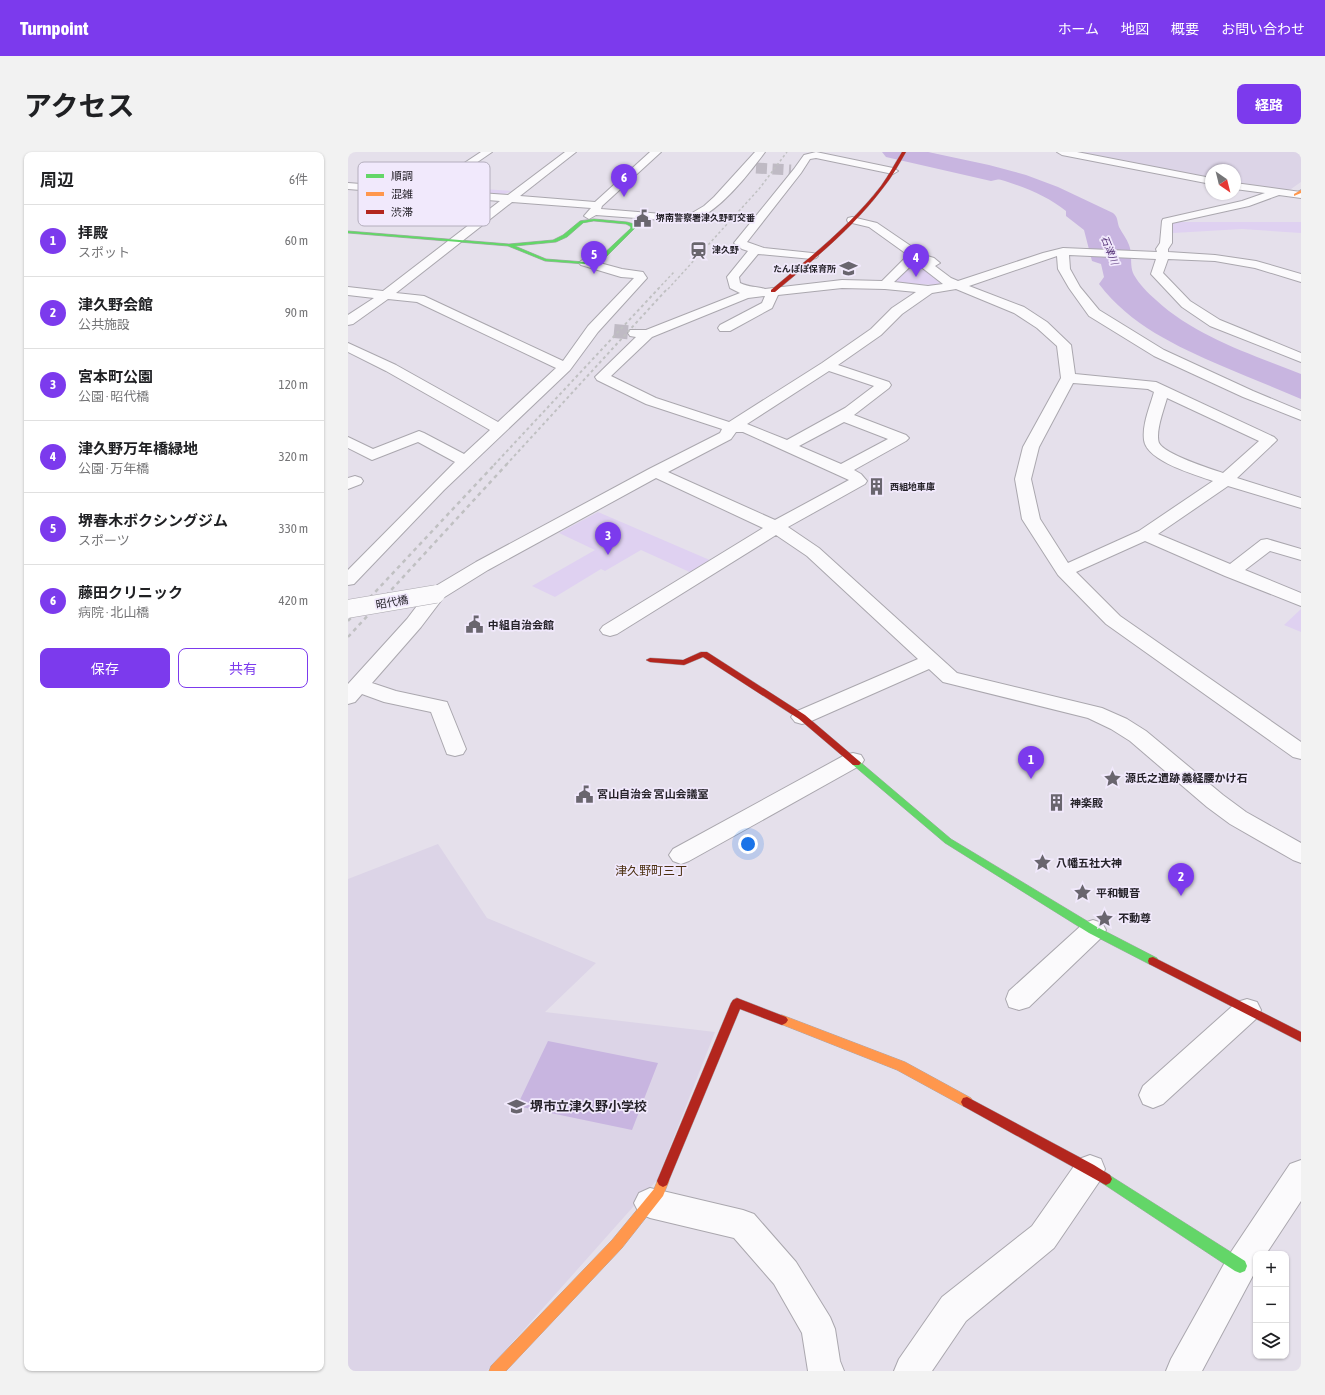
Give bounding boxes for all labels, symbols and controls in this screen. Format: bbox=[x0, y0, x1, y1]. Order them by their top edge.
text: Turnpoint bbox=[20, 17, 88, 39]
text: ホーム bbox=[1057, 21, 1099, 37]
text: 地図 bbox=[1121, 21, 1149, 37]
text: 概要 bbox=[1171, 21, 1199, 37]
text: お問い合わせ bbox=[1221, 21, 1305, 37]
button: 経路 bbox=[1237, 84, 1301, 124]
text: アクセス bbox=[24, 90, 135, 122]
legend bbox=[358, 162, 490, 226]
pin: 6 bbox=[611, 164, 637, 197]
north arrow bbox=[1205, 164, 1241, 200]
text: 周辺 bbox=[40, 170, 74, 190]
text: 順調 bbox=[391, 170, 413, 182]
text: 6件 bbox=[289, 172, 308, 187]
text: 混雑 bbox=[391, 188, 413, 200]
text: 渋滞 bbox=[391, 206, 413, 218]
public building icon: 堺南警察署津久野町交番 bbox=[633, 208, 653, 228]
place label: 堺南警察署津久野町交番 bbox=[655, 213, 755, 223]
text: 拝殿 bbox=[78, 224, 108, 241]
text: 1 bbox=[50, 233, 56, 248]
text: 60 m bbox=[285, 233, 308, 248]
water label: 石津川 bbox=[1099, 234, 1121, 267]
station icon: 津久野 bbox=[689, 240, 709, 260]
pin: 5 bbox=[581, 241, 607, 274]
pin: 4 bbox=[903, 244, 929, 277]
text: スポット bbox=[78, 245, 130, 260]
place label: 津久野 bbox=[712, 245, 739, 255]
school or university icon: たんぽぽ保育所 bbox=[839, 259, 859, 279]
place label: たんぽぽ保育所 bbox=[773, 264, 836, 274]
text: 津久野会館 bbox=[78, 296, 153, 313]
text: 2 bbox=[50, 305, 56, 320]
text: 90 m bbox=[285, 305, 308, 320]
text: 公共施設 bbox=[78, 317, 130, 332]
text: 宮本町公園 bbox=[78, 368, 153, 385]
text: 3 bbox=[50, 377, 56, 392]
text: 120 m bbox=[279, 377, 308, 392]
text: 公園 · 昭代橋 bbox=[78, 389, 149, 404]
text: 津久野万年橋緑地 bbox=[78, 440, 198, 457]
text: 4 bbox=[50, 449, 56, 464]
text: 320 m bbox=[279, 449, 308, 464]
text: 公園 · 万年橋 bbox=[78, 461, 149, 476]
building icon: 西組地車庫 bbox=[867, 477, 887, 497]
place label: 西組地車庫 bbox=[890, 482, 935, 492]
text: 堺春木ボクシングジム bbox=[78, 512, 228, 529]
text: 5 bbox=[50, 521, 56, 536]
text: 330 m bbox=[279, 521, 308, 536]
pin: 3 bbox=[595, 522, 621, 555]
text: スポーツ bbox=[78, 533, 130, 548]
text: 藤田クリニック bbox=[78, 584, 183, 601]
text: 6 bbox=[50, 593, 56, 608]
text: 420 m bbox=[279, 593, 308, 608]
street label: 昭代橋 bbox=[375, 593, 409, 611]
text: 病院 · 北山橋 bbox=[78, 605, 149, 620]
public building icon: 中組自治会館 bbox=[465, 615, 485, 635]
place label: 中組自治会館 bbox=[488, 619, 554, 631]
button: 保存 bbox=[40, 648, 170, 688]
button: 共有 bbox=[178, 648, 308, 688]
pin: 1 bbox=[1018, 746, 1044, 779]
place icon: 源氏之遺跡 義経腰かけ石 bbox=[1102, 768, 1122, 788]
place label: 源氏之遺跡 義経腰かけ石 bbox=[1125, 772, 1248, 784]
public building icon: 宮山自治会 宮山会議室 bbox=[574, 784, 594, 804]
place label: 宮山自治会 宮山会議室 bbox=[597, 788, 709, 800]
building icon: 神楽殿 bbox=[1047, 793, 1067, 813]
place label: 神楽殿 bbox=[1070, 797, 1103, 809]
your location bbox=[738, 834, 758, 854]
place icon: 八幡五社大神 bbox=[1033, 853, 1053, 873]
place label: 八幡五社大神 bbox=[1056, 857, 1122, 869]
pin: 2 bbox=[1168, 863, 1194, 896]
district label: 津久野町三丁 bbox=[615, 864, 687, 878]
place icon: 平和観音 bbox=[1073, 883, 1093, 903]
place label: 平和観音 bbox=[1096, 887, 1140, 899]
place icon: 不動尊 bbox=[1095, 908, 1115, 928]
place label: 不動尊 bbox=[1118, 912, 1151, 924]
school or university icon: 堺市立津久野小学校 bbox=[507, 1096, 527, 1116]
place label: 堺市立津久野小学校 bbox=[530, 1099, 647, 1114]
map controls bbox=[1253, 1251, 1289, 1359]
button: + bbox=[1253, 1251, 1289, 1287]
button: − bbox=[1253, 1287, 1289, 1323]
button: layers bbox=[1253, 1323, 1289, 1359]

